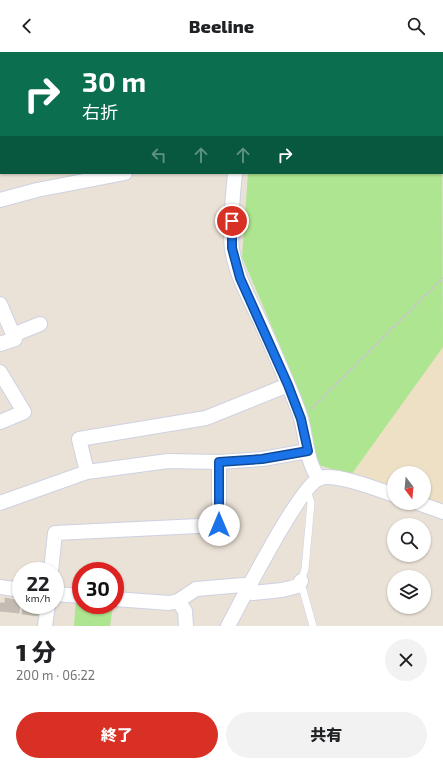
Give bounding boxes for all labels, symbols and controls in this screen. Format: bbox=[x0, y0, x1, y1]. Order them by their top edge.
icon: back bbox=[16, 15, 38, 37]
text: Beeline bbox=[189, 15, 254, 37]
icon: search bbox=[405, 15, 427, 37]
text: 30 m bbox=[82, 64, 146, 98]
icon: right bbox=[16, 68, 68, 120]
text: 右折 bbox=[82, 101, 118, 123]
icon: left bbox=[148, 144, 170, 166]
icon: ahead bbox=[190, 144, 212, 166]
icon: ahead bbox=[232, 144, 254, 166]
icon: right bbox=[274, 144, 296, 166]
pin bbox=[215, 204, 249, 238]
icon: arrive bbox=[221, 210, 243, 232]
north arrow bbox=[387, 466, 431, 510]
map controls bbox=[387, 466, 431, 614]
position arrow bbox=[198, 504, 240, 546]
button: search bbox=[387, 518, 431, 562]
speed limit sign: 30 bbox=[72, 562, 124, 614]
button: layers bbox=[387, 570, 431, 614]
text: 22 bbox=[26, 571, 50, 595]
text: km/h bbox=[26, 592, 50, 604]
text: 1 分 bbox=[16, 637, 56, 666]
button: close bbox=[385, 639, 427, 681]
text: 200 m · 06:22 bbox=[16, 667, 95, 683]
button: 終了 bbox=[16, 712, 218, 758]
button: 共有 bbox=[226, 712, 427, 758]

